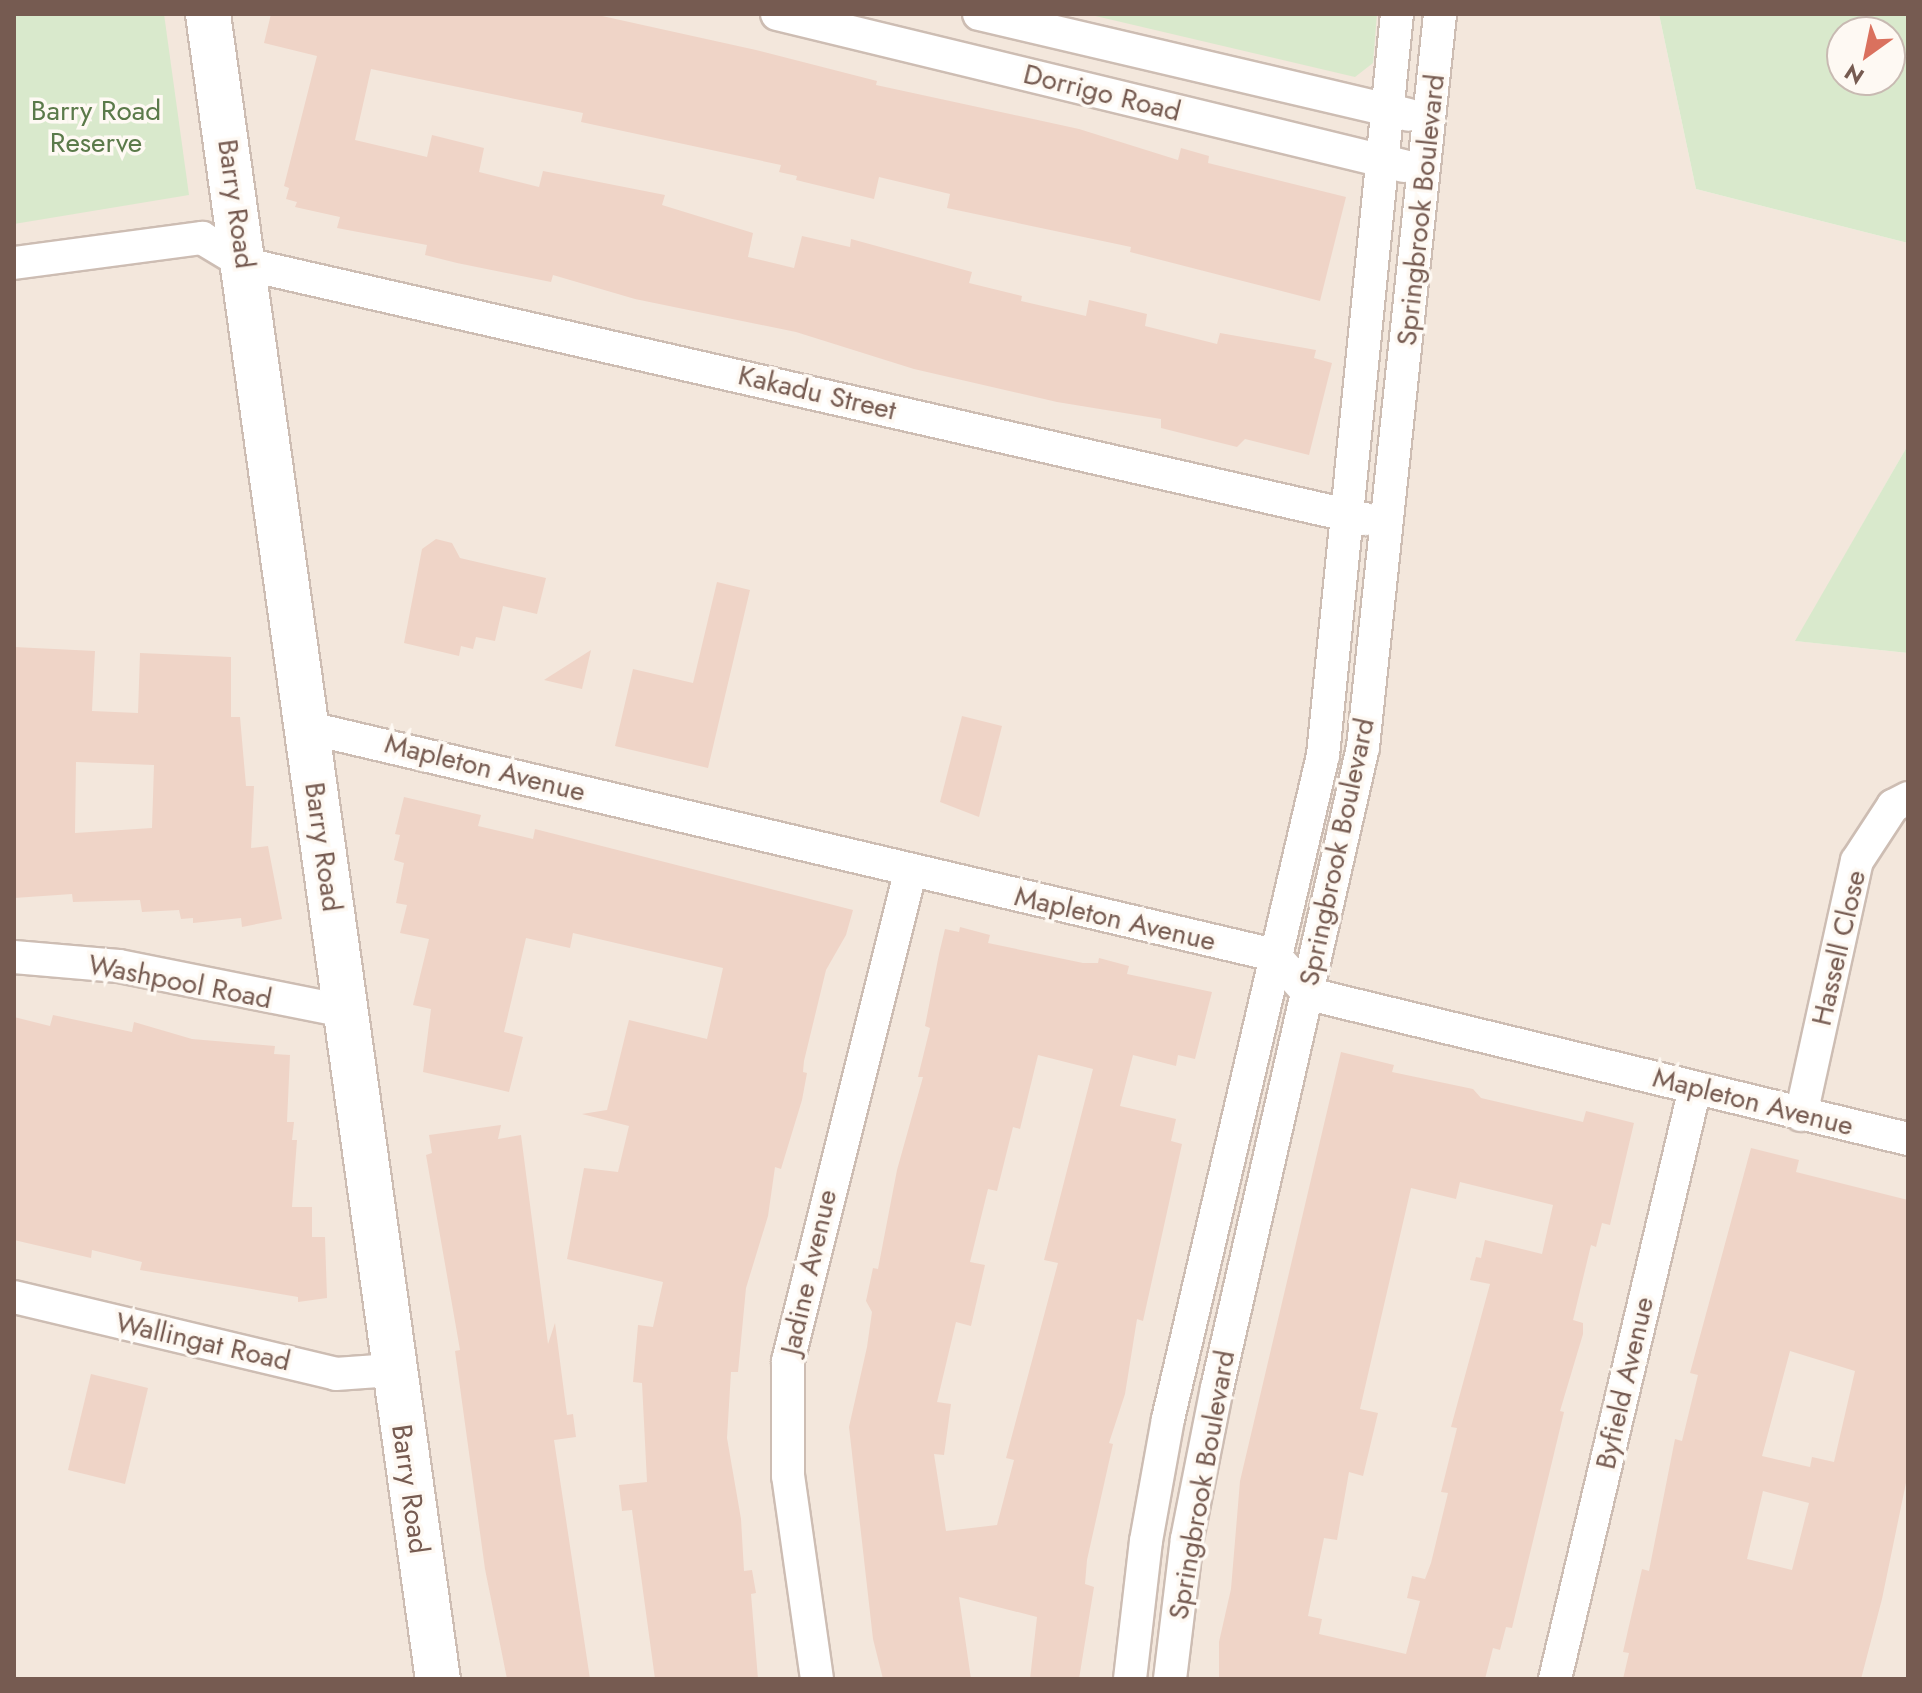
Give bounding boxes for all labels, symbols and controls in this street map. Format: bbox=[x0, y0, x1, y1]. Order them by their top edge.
north arrow bbox=[1826, 16, 1906, 96]
text: N bbox=[1838, 56, 1870, 93]
street label: Dorrigo Road bbox=[1020, 57, 1184, 129]
street label: Springbrook Boulevard bbox=[1390, 73, 1452, 347]
park label: Barry Road Reserve bbox=[31, 94, 161, 160]
street label: Barry Road bbox=[210, 137, 262, 271]
street label: Kakadu Street bbox=[735, 359, 899, 427]
street label: Springbrook Boulevard bbox=[1292, 715, 1382, 989]
street label: Mapleton Avenue bbox=[381, 727, 589, 809]
street label: Barry Road bbox=[297, 780, 349, 914]
street label: Hassell Close bbox=[1805, 867, 1873, 1029]
street label: Mapleton Avenue bbox=[1011, 880, 1219, 958]
street label: Washpool Road bbox=[85, 948, 275, 1016]
street label: Mapleton Avenue bbox=[1649, 1061, 1857, 1143]
street label: Jadine Avenue bbox=[774, 1186, 844, 1358]
street label: Byfield Avenue bbox=[1589, 1294, 1661, 1472]
street label: Wallingat Road bbox=[112, 1306, 294, 1378]
street label: Springbrook Boulevard bbox=[1162, 1348, 1242, 1622]
street label: Barry Road bbox=[384, 1422, 436, 1556]

